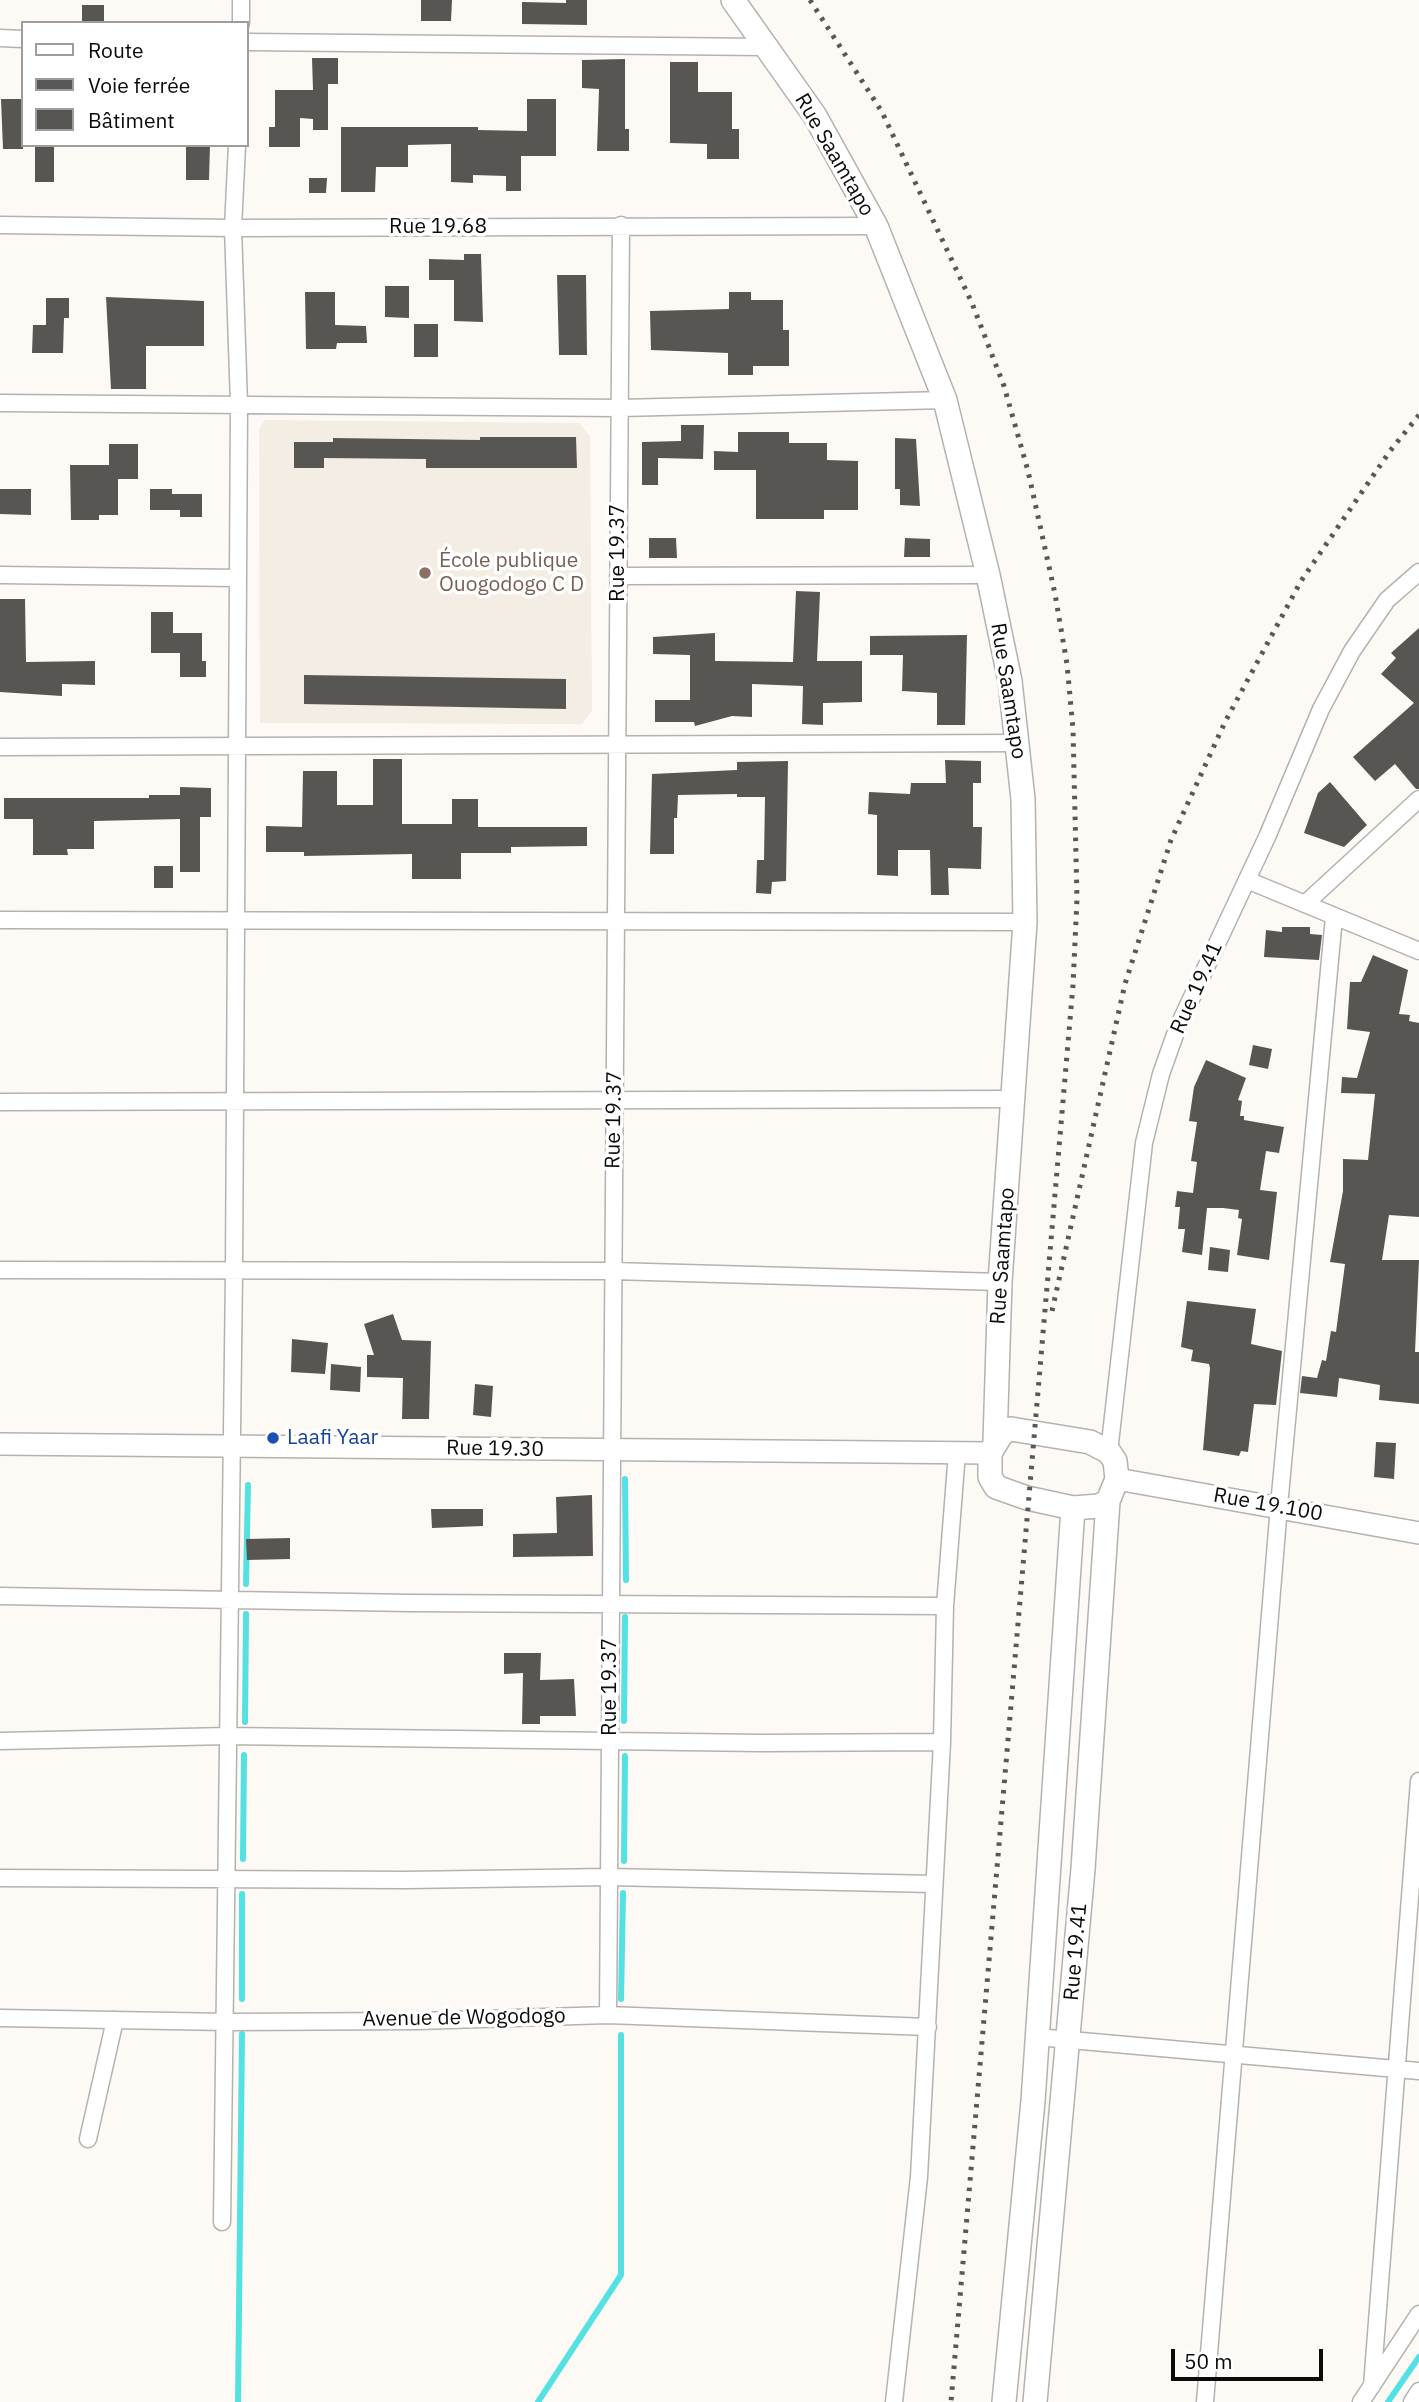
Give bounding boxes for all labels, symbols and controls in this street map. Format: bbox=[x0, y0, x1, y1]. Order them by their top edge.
legend bbox=[21, 21, 248, 147]
text: Route bbox=[88, 36, 144, 64]
text: Voie ferrée bbox=[88, 71, 190, 99]
street label: Rue Saamtapo bbox=[789, 89, 879, 221]
text: Bâtiment bbox=[88, 106, 175, 134]
street label: Rue 19.68 bbox=[389, 214, 487, 240]
street label: Rue 19.37 bbox=[605, 504, 631, 602]
place label: École publique Ouogodogo C D bbox=[439, 548, 584, 598]
marker: École publique Ouogodogo C D bbox=[417, 565, 433, 581]
street label: Rue Saamtapo bbox=[985, 621, 1031, 761]
street label: Rue 19.41 bbox=[1166, 938, 1228, 1038]
street label: Rue 19.37 bbox=[601, 1071, 627, 1169]
street label: Rue Saamtapo bbox=[986, 1187, 1020, 1325]
place label: Laafi Yaar bbox=[287, 1425, 378, 1451]
marker: Laafi Yaar bbox=[265, 1430, 281, 1446]
street label: Rue 19.30 bbox=[446, 1436, 544, 1462]
street label: Rue 19.100 bbox=[1211, 1483, 1325, 1527]
street label: Rue 19.37 bbox=[597, 1638, 623, 1736]
street label: Rue 19.41 bbox=[1059, 1902, 1093, 2002]
street label: Avenue de Wogodogo bbox=[362, 2004, 566, 2032]
scale bar bbox=[1174, 2336, 1326, 2380]
text: 50 m bbox=[1184, 2347, 1233, 2375]

